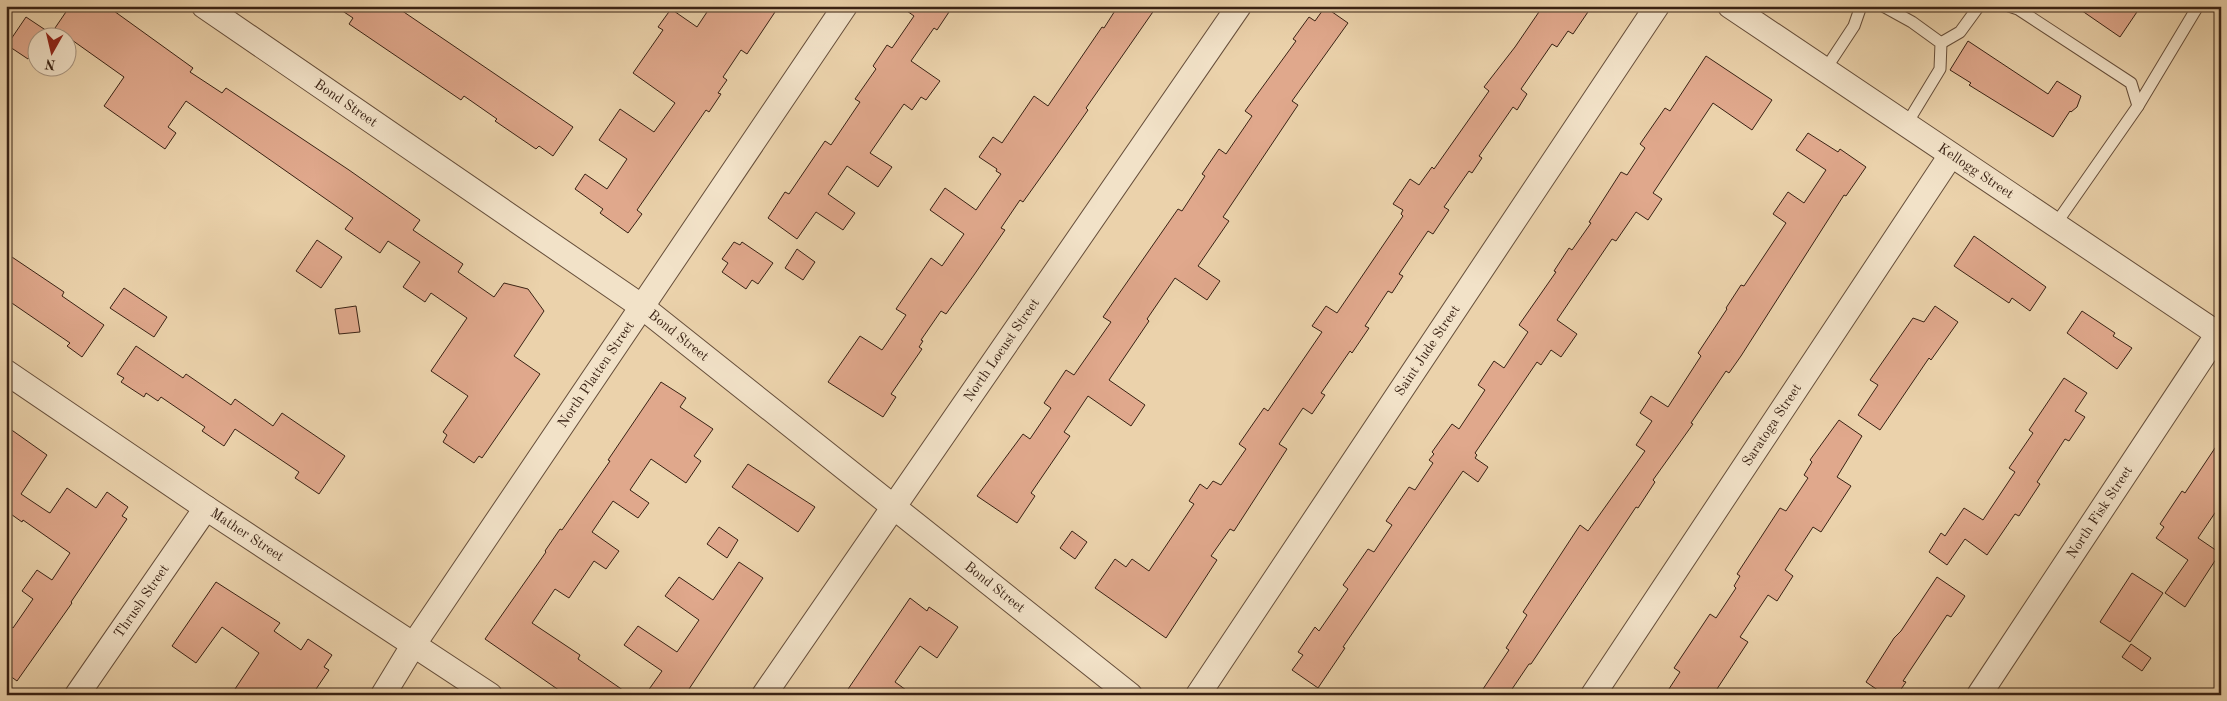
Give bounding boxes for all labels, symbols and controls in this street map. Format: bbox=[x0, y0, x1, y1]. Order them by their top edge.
north arrow bbox=[28, 28, 78, 78]
text: N bbox=[44, 56, 57, 72]
street label: Bond Street bbox=[312, 77, 380, 130]
street label: Kellogg Street bbox=[1935, 141, 2016, 201]
street label: North Locust Street bbox=[961, 296, 1042, 404]
street label: Saint Jude Street bbox=[1392, 303, 1463, 398]
street label: Bond Street bbox=[646, 308, 711, 364]
street label: North Platten Street bbox=[555, 319, 637, 430]
street label: Saratoga Street bbox=[1740, 381, 1804, 469]
street label: North Fisk Street bbox=[2064, 463, 2135, 561]
street label: Mather Street bbox=[208, 506, 286, 564]
street label: Bond Street bbox=[962, 559, 1028, 615]
street label: Thrush Street bbox=[112, 562, 172, 640]

